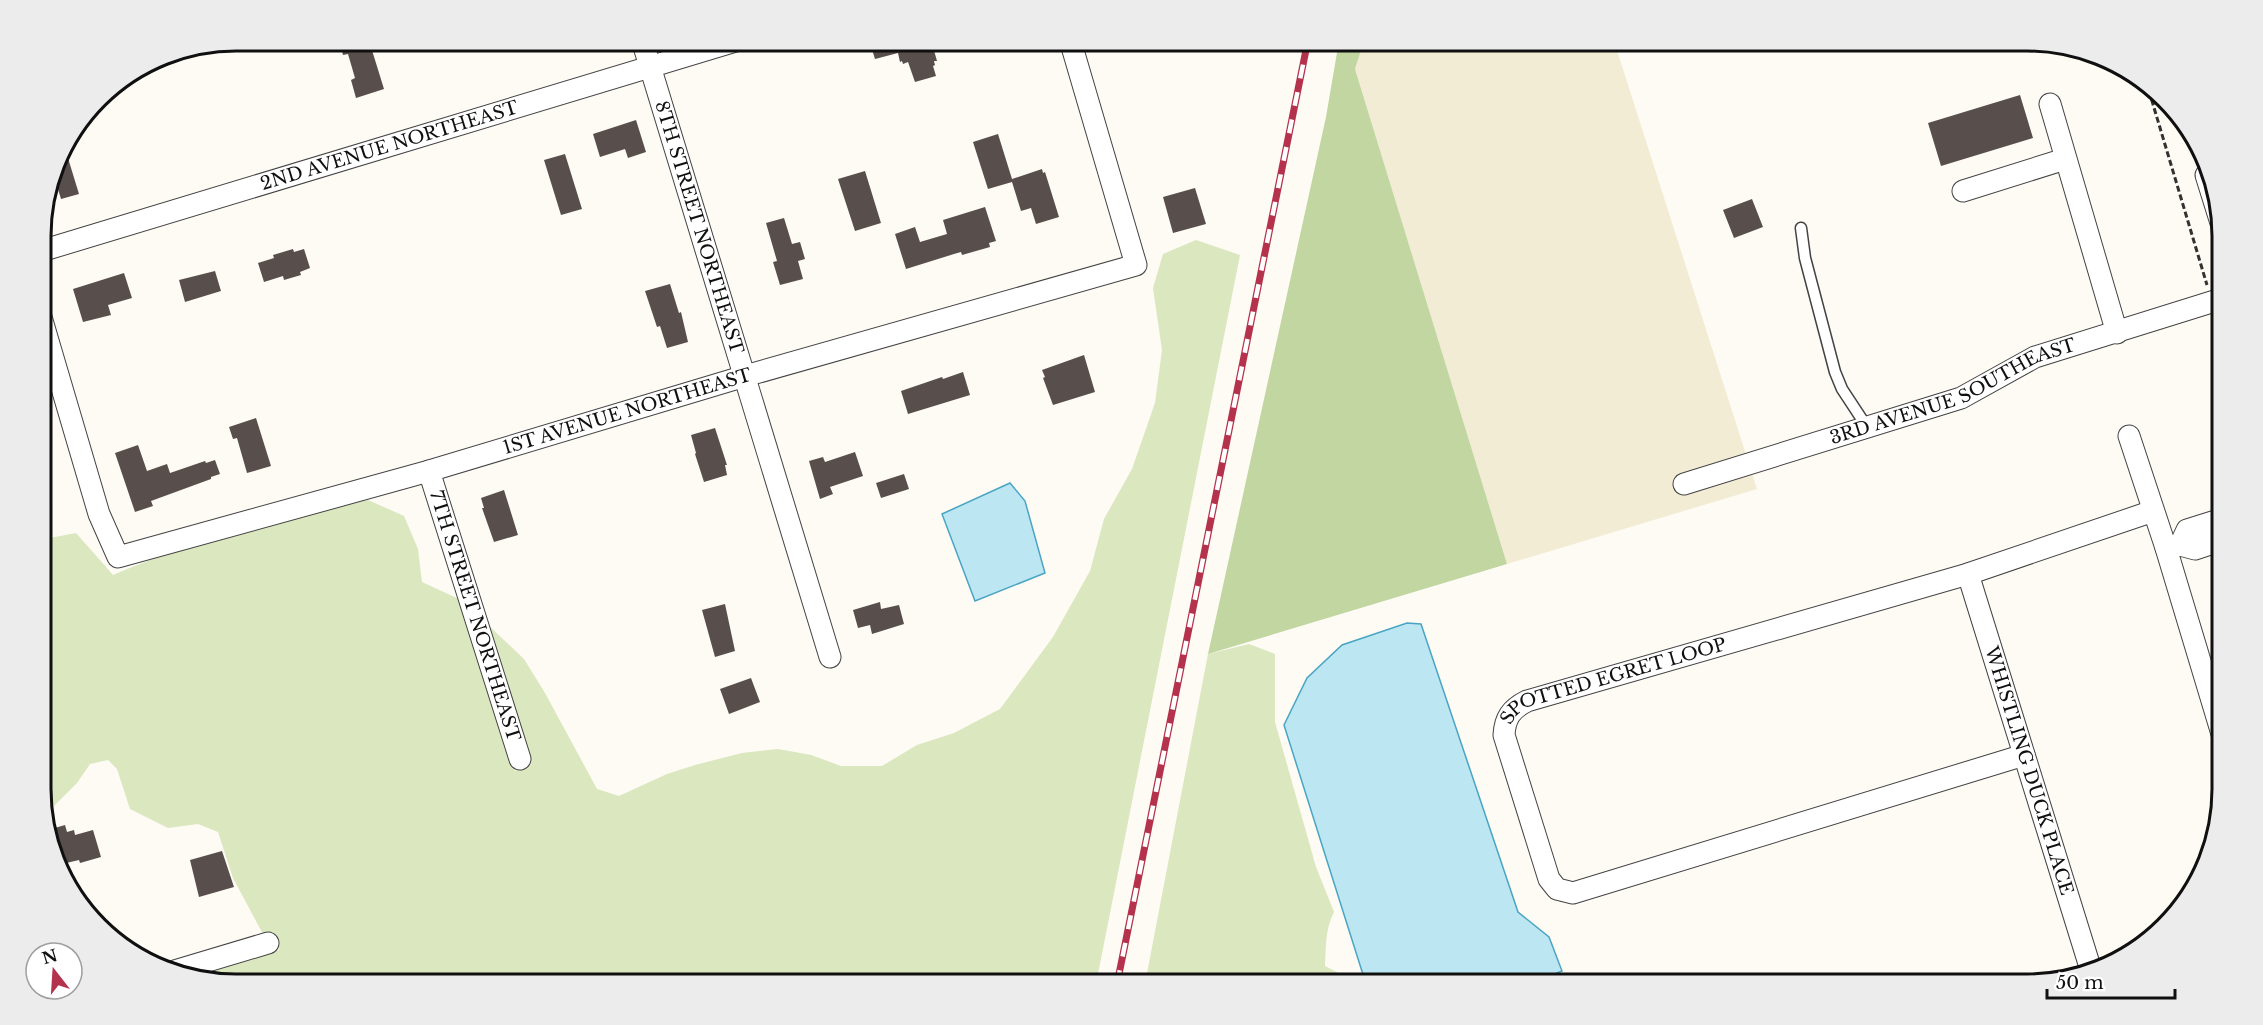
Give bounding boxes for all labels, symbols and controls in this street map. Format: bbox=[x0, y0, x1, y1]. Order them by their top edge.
street label: 2ND AVENUE NORTHEAST bbox=[258, 96, 521, 195]
street label: 8TH STREET NORTHEAST bbox=[650, 98, 748, 357]
street label: 3RD AVENUE SOUTHEAST bbox=[1827, 334, 2079, 449]
street label: 1ST AVENUE NORTHEAST bbox=[500, 364, 755, 459]
street label: 7TH STREET NORTHEAST bbox=[425, 488, 525, 745]
street label: SPOTTED EGRET LOOP bbox=[1496, 633, 1729, 728]
street label: WHISTLING DUCK PLACE bbox=[1980, 643, 2078, 898]
north arrow bbox=[24, 941, 84, 1001]
text: N bbox=[39, 945, 60, 968]
scale bar bbox=[2047, 962, 2174, 1000]
text: 50 m bbox=[2056, 972, 2104, 994]

